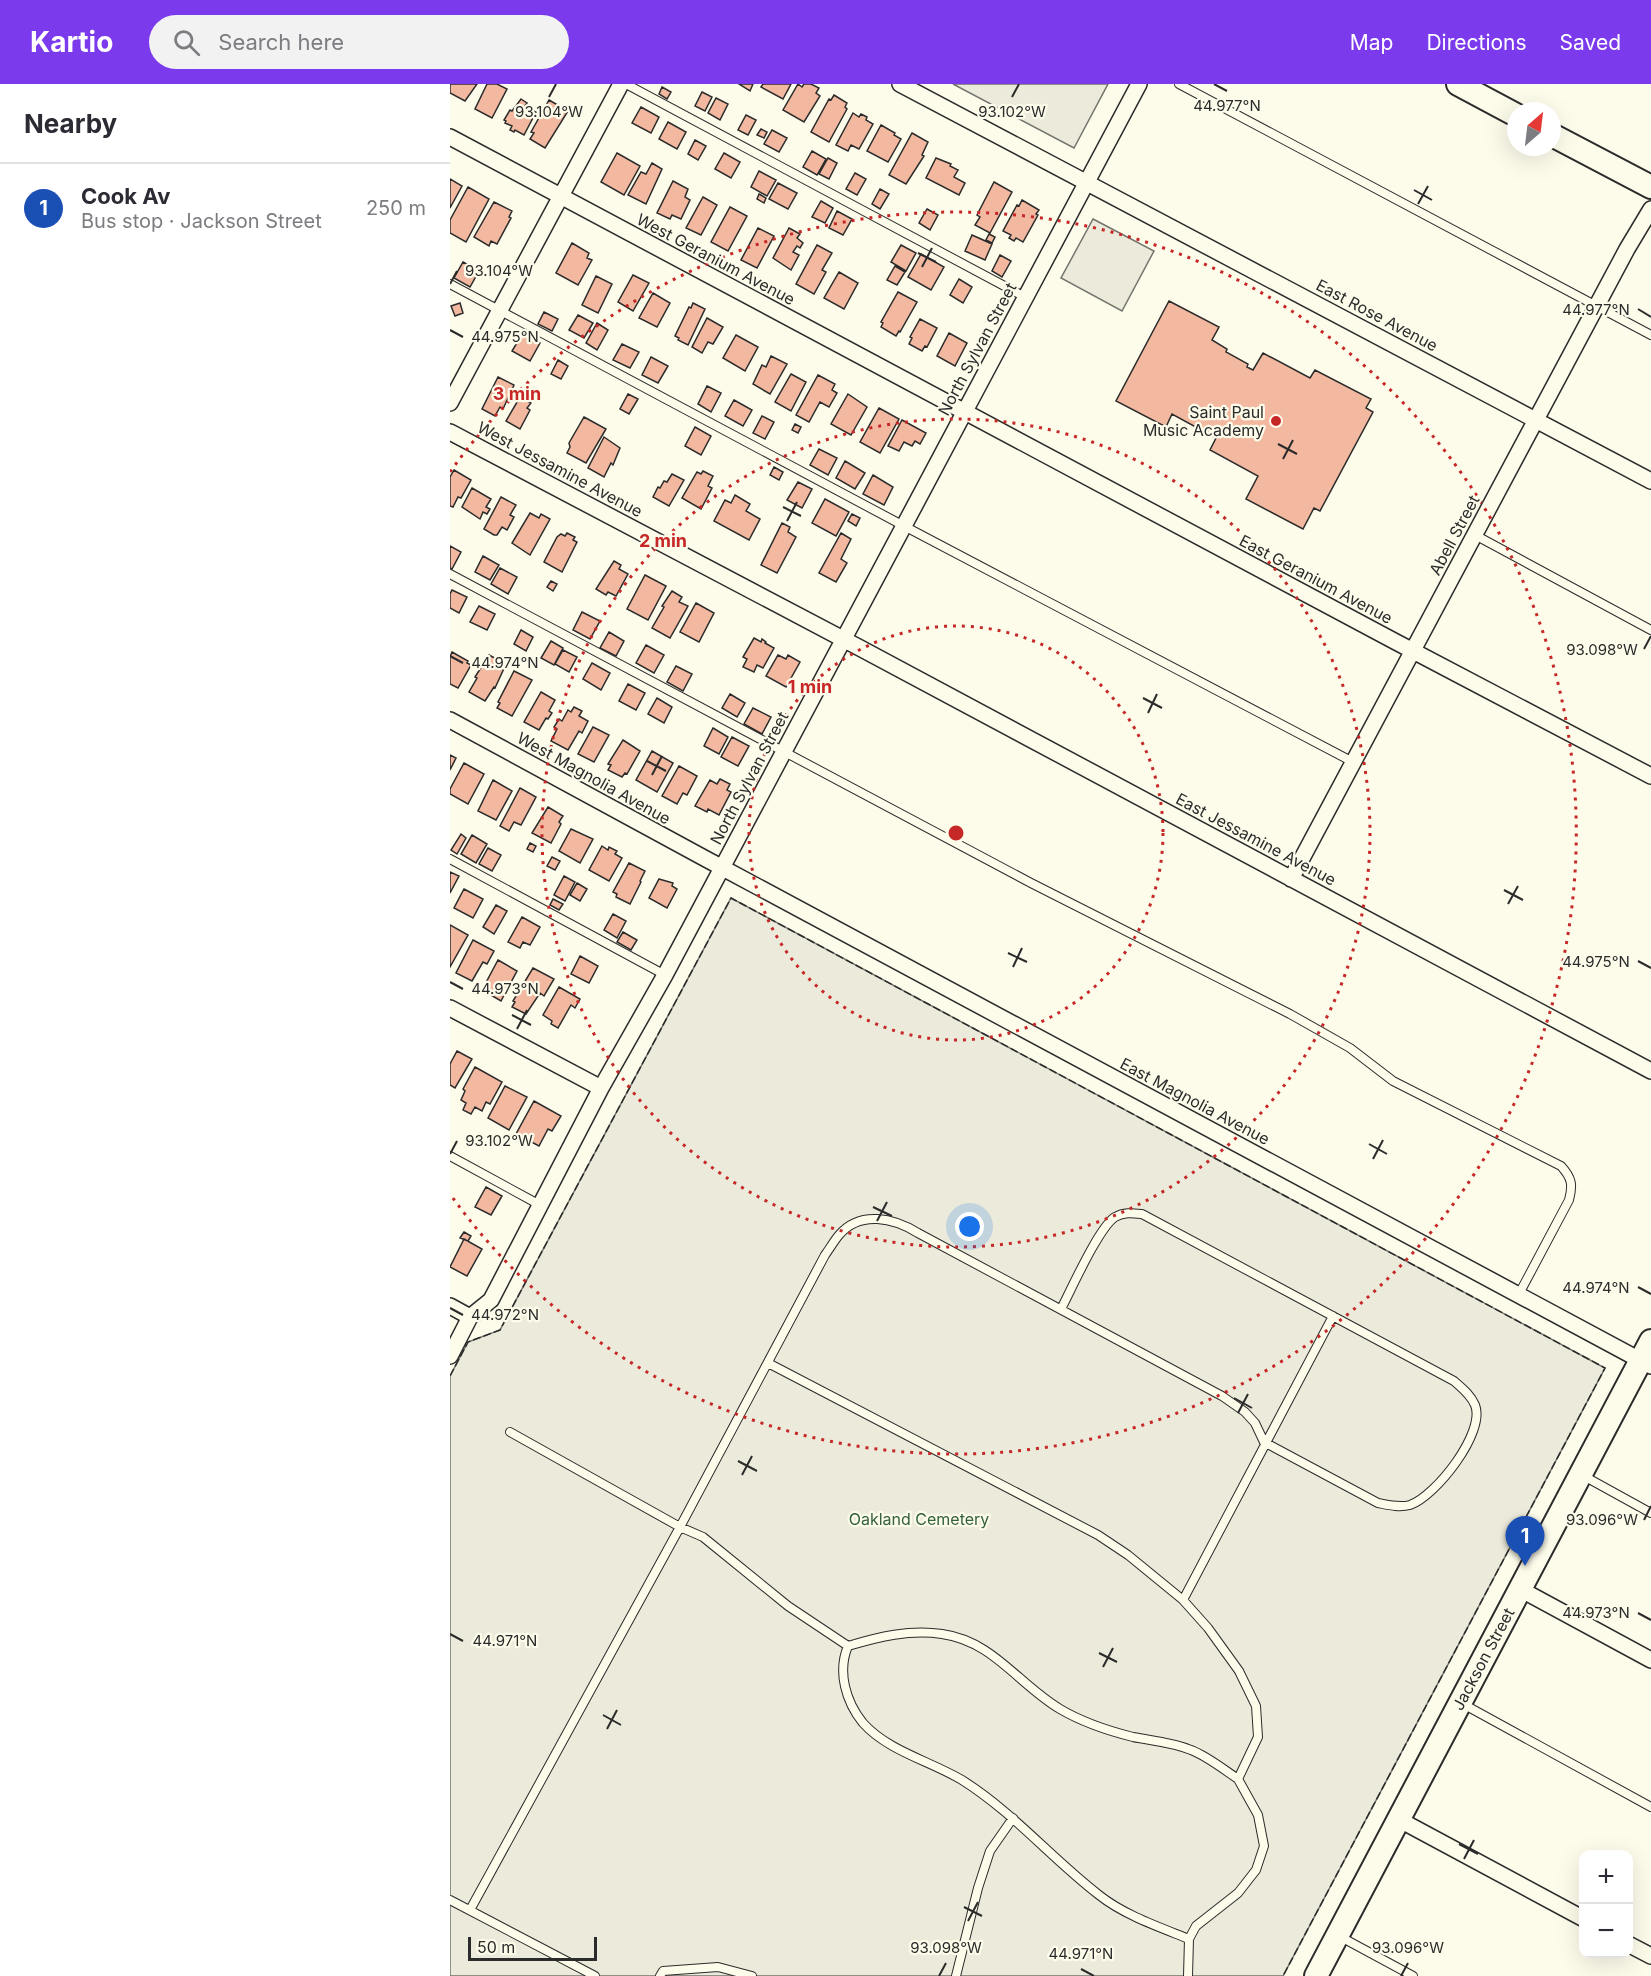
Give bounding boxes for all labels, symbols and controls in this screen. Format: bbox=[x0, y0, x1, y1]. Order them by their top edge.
search box bbox=[149, 15, 569, 69]
text: Kartio bbox=[30, 25, 113, 59]
icon: search bbox=[170, 26, 203, 59]
text: Search here bbox=[218, 29, 344, 55]
text: Map bbox=[1350, 30, 1393, 55]
text: Directions bbox=[1426, 30, 1527, 55]
text: Saved bbox=[1560, 30, 1621, 55]
text: 44.977°N bbox=[1193, 96, 1261, 115]
text: 93.104°W bbox=[515, 102, 583, 121]
text: 93.102°W bbox=[978, 102, 1046, 121]
north arrow bbox=[1507, 102, 1561, 156]
text: Nearby bbox=[24, 108, 117, 139]
text: Cook Av bbox=[81, 183, 170, 209]
text: 1 bbox=[39, 196, 48, 220]
text: 250 m bbox=[366, 196, 426, 220]
text: Bus stop · Jackson Street bbox=[81, 209, 322, 233]
street label: West Geranium Avenue bbox=[633, 209, 799, 309]
text: 93.104°W bbox=[465, 261, 533, 280]
street label: East Rose Avenue bbox=[1313, 274, 1441, 356]
street label: North Sylvan Street bbox=[934, 279, 1020, 419]
text: 44.977°N bbox=[1562, 300, 1630, 319]
text: 44.975°N bbox=[471, 327, 539, 346]
text: 3 min bbox=[493, 383, 541, 404]
place label: Saint Paul Music Academy bbox=[1143, 402, 1264, 440]
marker: Saint Paul Music Academy bbox=[1269, 414, 1283, 428]
street label: West Jessamine Avenue bbox=[474, 417, 646, 521]
street label: Abell Street bbox=[1425, 492, 1483, 578]
text: 2 min bbox=[639, 530, 687, 551]
street label: East Geranium Avenue bbox=[1236, 530, 1396, 628]
text: 93.098°W bbox=[1566, 640, 1638, 659]
text: 44.974°N bbox=[471, 653, 539, 672]
text: 1 min bbox=[788, 676, 832, 697]
street label: North Sylvan Street bbox=[706, 708, 792, 848]
street label: West Magnolia Avenue bbox=[514, 728, 674, 828]
street label: East Jessamine Avenue bbox=[1173, 788, 1339, 890]
centre of rings bbox=[946, 823, 966, 843]
text: 44.975°N bbox=[1562, 952, 1630, 971]
text: 44.973°N bbox=[471, 979, 539, 998]
street label: East Magnolia Avenue bbox=[1117, 1053, 1273, 1149]
text: 93.102°W bbox=[465, 1131, 533, 1150]
your location bbox=[955, 1212, 984, 1241]
text: 44.974°N bbox=[1562, 1278, 1630, 1297]
text: 44.972°N bbox=[471, 1305, 539, 1324]
park label: Oakland Cemetery bbox=[849, 1509, 989, 1529]
text: 93.096°W bbox=[1566, 1510, 1638, 1529]
pin: 1 bbox=[1506, 1516, 1544, 1566]
text: 44.973°N bbox=[1562, 1603, 1630, 1622]
street label: Jackson Street bbox=[1448, 1604, 1518, 1714]
text: 44.971°N bbox=[473, 1631, 537, 1650]
map controls bbox=[1579, 1850, 1633, 1958]
button: + bbox=[1579, 1850, 1633, 1904]
button: − bbox=[1579, 1904, 1633, 1958]
scale bar bbox=[468, 1934, 597, 1962]
text: 50 m bbox=[477, 1937, 515, 1957]
text: 93.098°W bbox=[910, 1938, 982, 1957]
text: 93.096°W bbox=[1372, 1938, 1444, 1957]
text: 44.971°N bbox=[1049, 1944, 1113, 1963]

